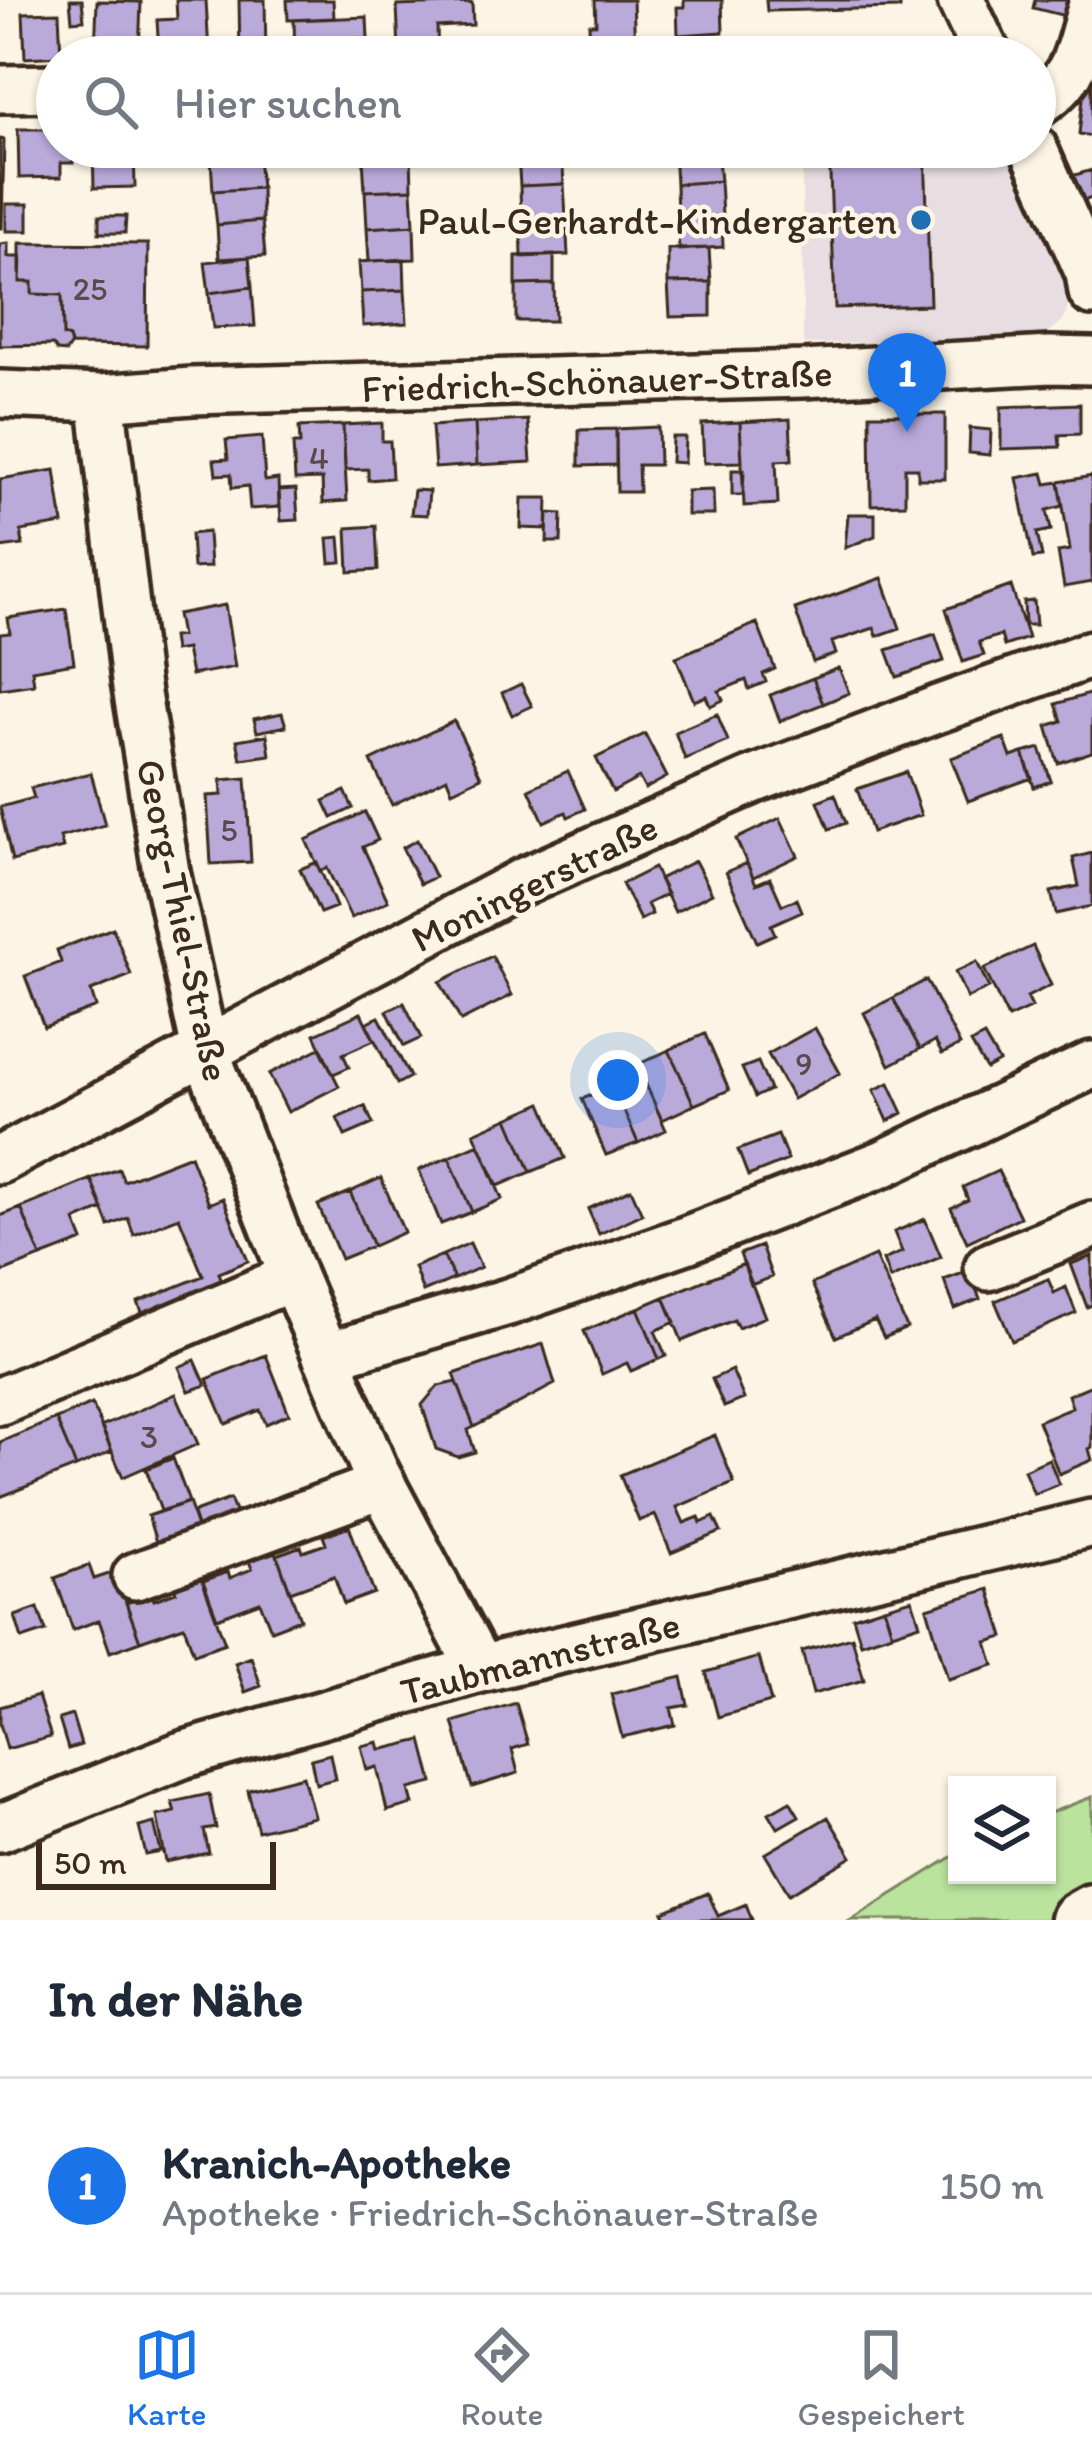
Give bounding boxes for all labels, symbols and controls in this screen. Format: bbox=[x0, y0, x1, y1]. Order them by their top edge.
search box bbox=[36, 36, 1056, 168]
icon: search bbox=[78, 69, 144, 135]
text: Hier suchen bbox=[174, 75, 402, 129]
place label: Paul-Gerhardt-Kindergarten bbox=[417, 197, 897, 244]
marker: Paul-Gerhardt-Kindergarten bbox=[908, 207, 934, 233]
house number: 25 bbox=[73, 269, 107, 308]
pin: 1 bbox=[868, 333, 946, 432]
street label: Friedrich-Schönauer-Straße bbox=[361, 349, 833, 412]
house number: 4 bbox=[309, 438, 329, 477]
street label: Georg-Thiel-Straße bbox=[126, 755, 241, 1085]
street label: Moningerstraße bbox=[403, 803, 665, 962]
house number: 5 bbox=[220, 810, 238, 849]
house number: 9 bbox=[795, 1044, 813, 1083]
your location bbox=[588, 1050, 648, 1110]
house number: 3 bbox=[140, 1417, 158, 1456]
street label: Taubmannstraße bbox=[396, 1600, 685, 1715]
map controls bbox=[948, 1776, 1056, 1884]
button: layers bbox=[948, 1776, 1056, 1884]
scale bar bbox=[36, 1836, 276, 1889]
text: 50 m bbox=[54, 1843, 127, 1882]
text: In der Nähe bbox=[48, 1968, 303, 2029]
text: Kranich-Apotheke bbox=[162, 2135, 511, 2189]
text: 1 bbox=[78, 2162, 96, 2209]
text: 150 m bbox=[940, 2162, 1044, 2209]
text: Apotheke · Friedrich-Schönauer-Straße bbox=[162, 2189, 819, 2236]
tab: Karte bbox=[127, 2322, 206, 2433]
tab: Route bbox=[461, 2322, 544, 2433]
tab: Gespeichert bbox=[798, 2322, 965, 2433]

